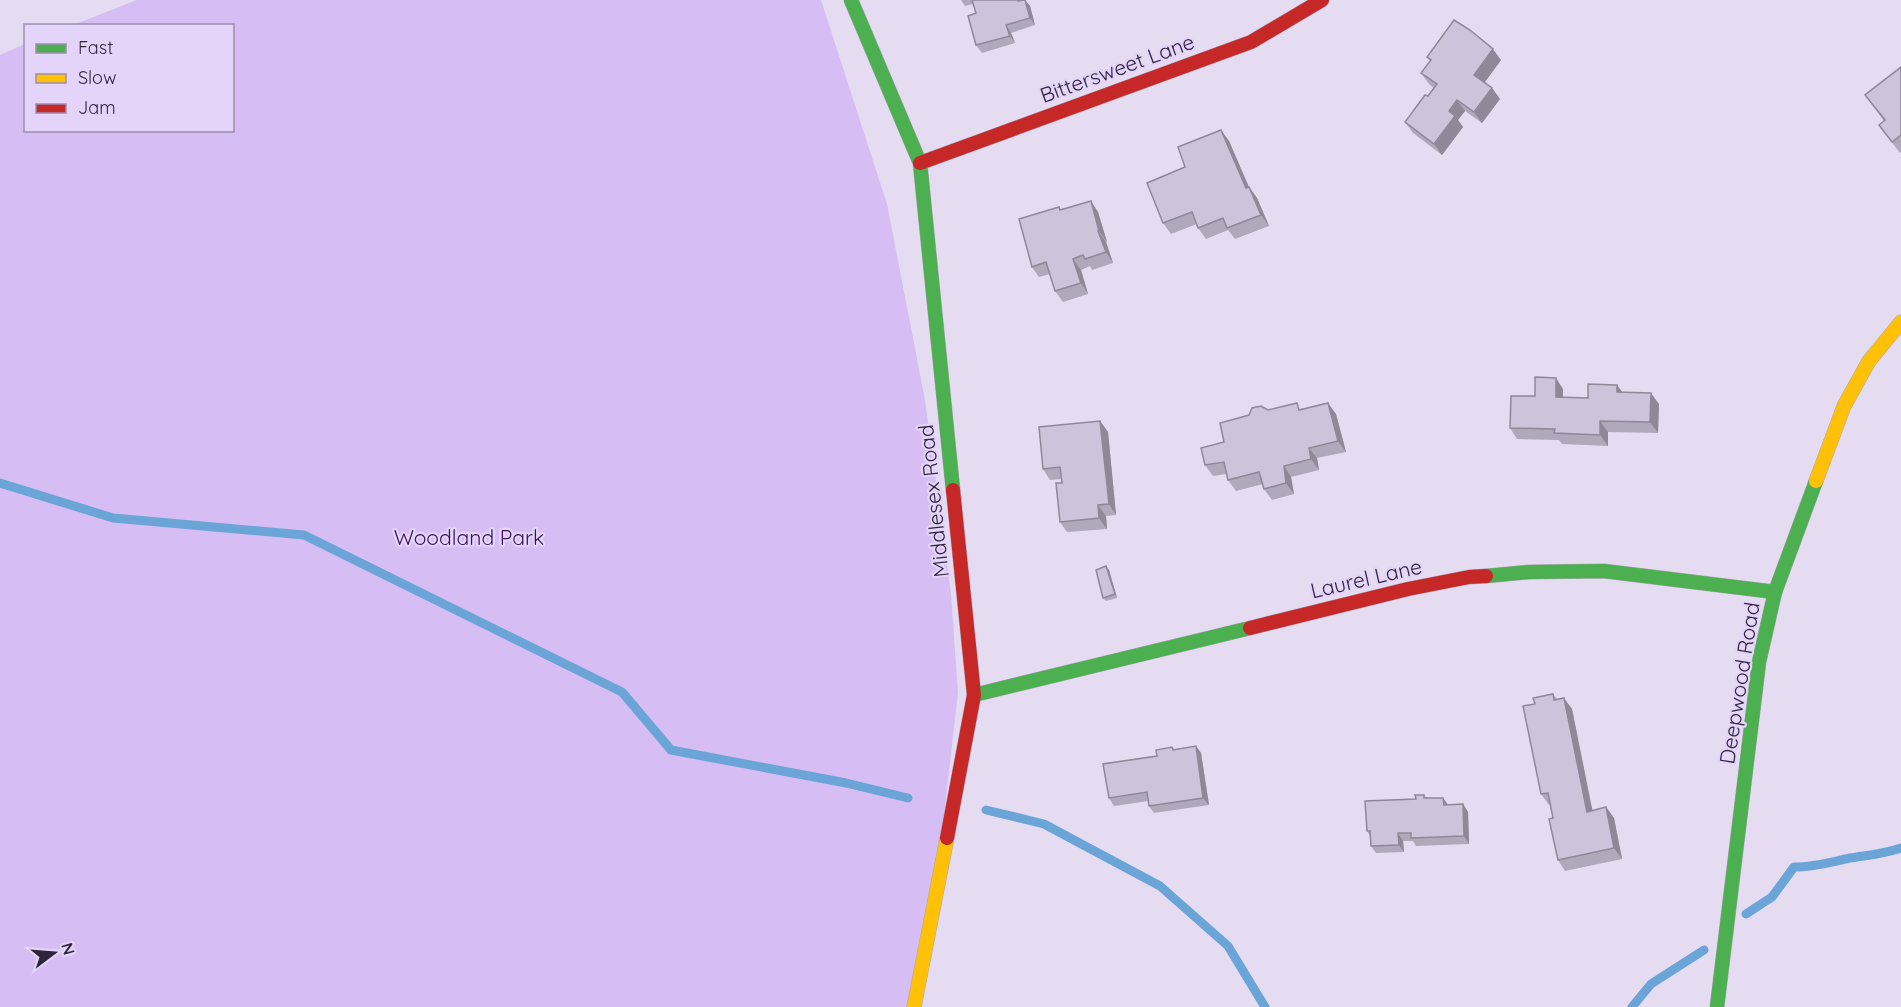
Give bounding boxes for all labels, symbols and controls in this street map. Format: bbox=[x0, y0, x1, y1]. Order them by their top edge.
legend bbox=[24, 24, 234, 132]
street label: Bittersweet Lane bbox=[1036, 28, 1198, 108]
text: Fast bbox=[78, 36, 113, 59]
text: Slow bbox=[78, 66, 116, 89]
text: Jam bbox=[78, 96, 116, 119]
street label: Middlesex Road bbox=[912, 423, 954, 579]
park label: Woodland Park bbox=[394, 524, 544, 550]
street label: Laurel Lane bbox=[1308, 553, 1424, 603]
street label: Deepwood Road bbox=[1713, 600, 1765, 766]
north arrow bbox=[24, 923, 84, 983]
text: N bbox=[57, 940, 80, 957]

